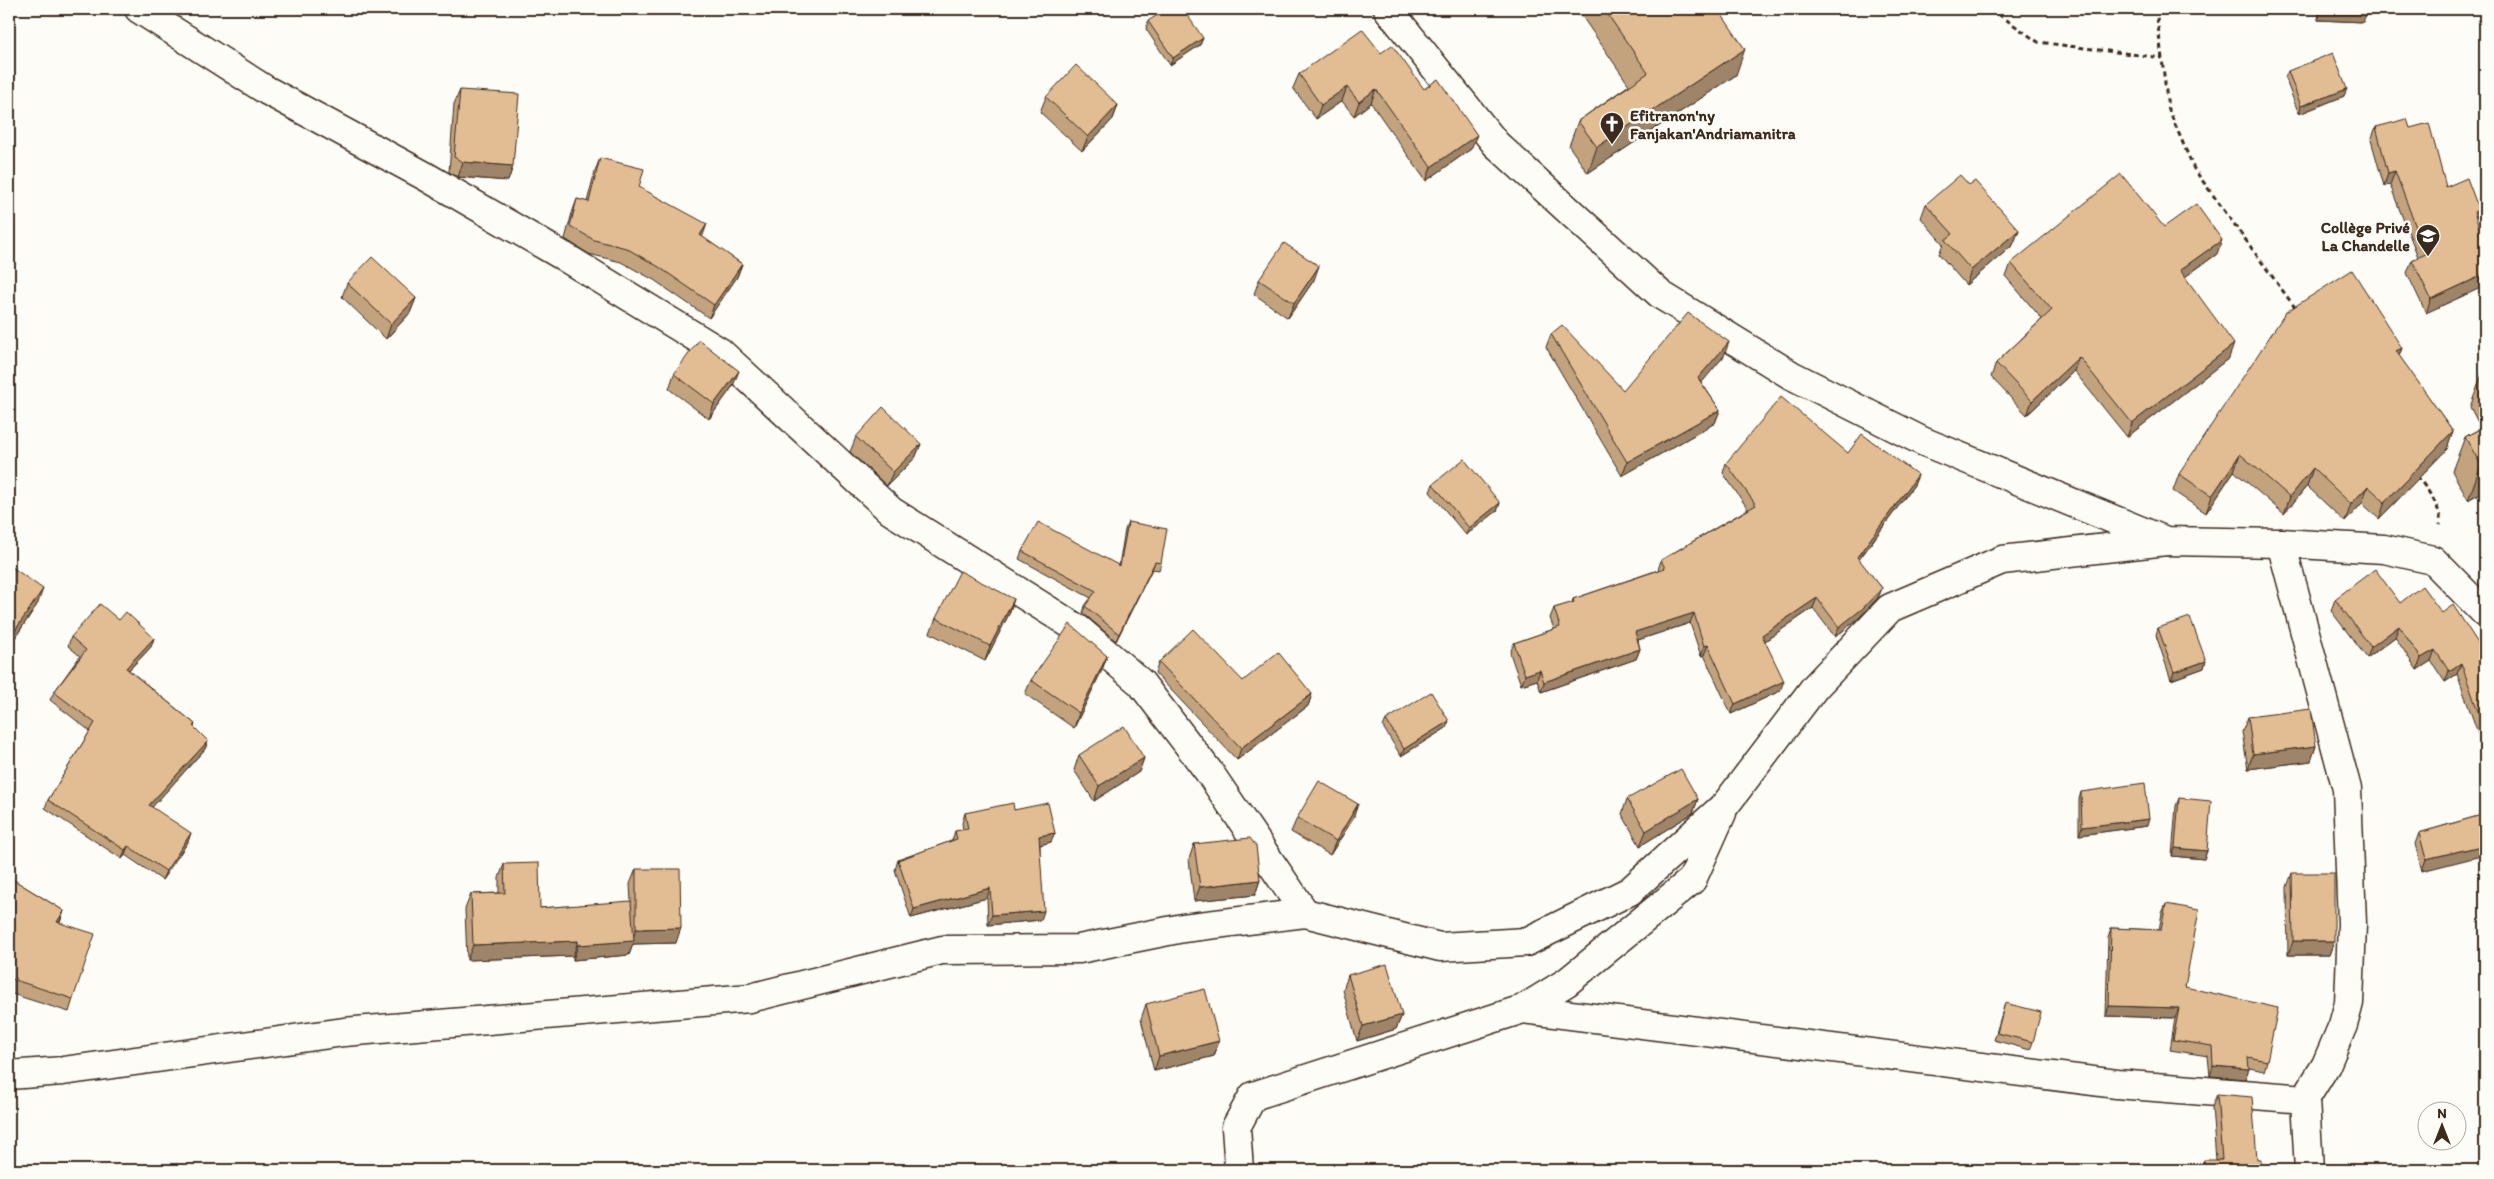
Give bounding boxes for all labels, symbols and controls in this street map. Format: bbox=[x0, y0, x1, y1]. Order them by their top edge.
place label: Efitranon'ny Fanjakan'Andriamanitra bbox=[1630, 106, 1796, 144]
church icon: Efitranon'ny Fanjakan'Andriamanitra bbox=[1599, 111, 1625, 145]
place label: Collège Privé La Chandelle bbox=[2321, 218, 2410, 255]
school or university icon: Collège Privé La Chandelle bbox=[2415, 223, 2441, 257]
north arrow bbox=[2416, 1102, 2466, 1152]
text: N bbox=[2437, 1105, 2447, 1122]

